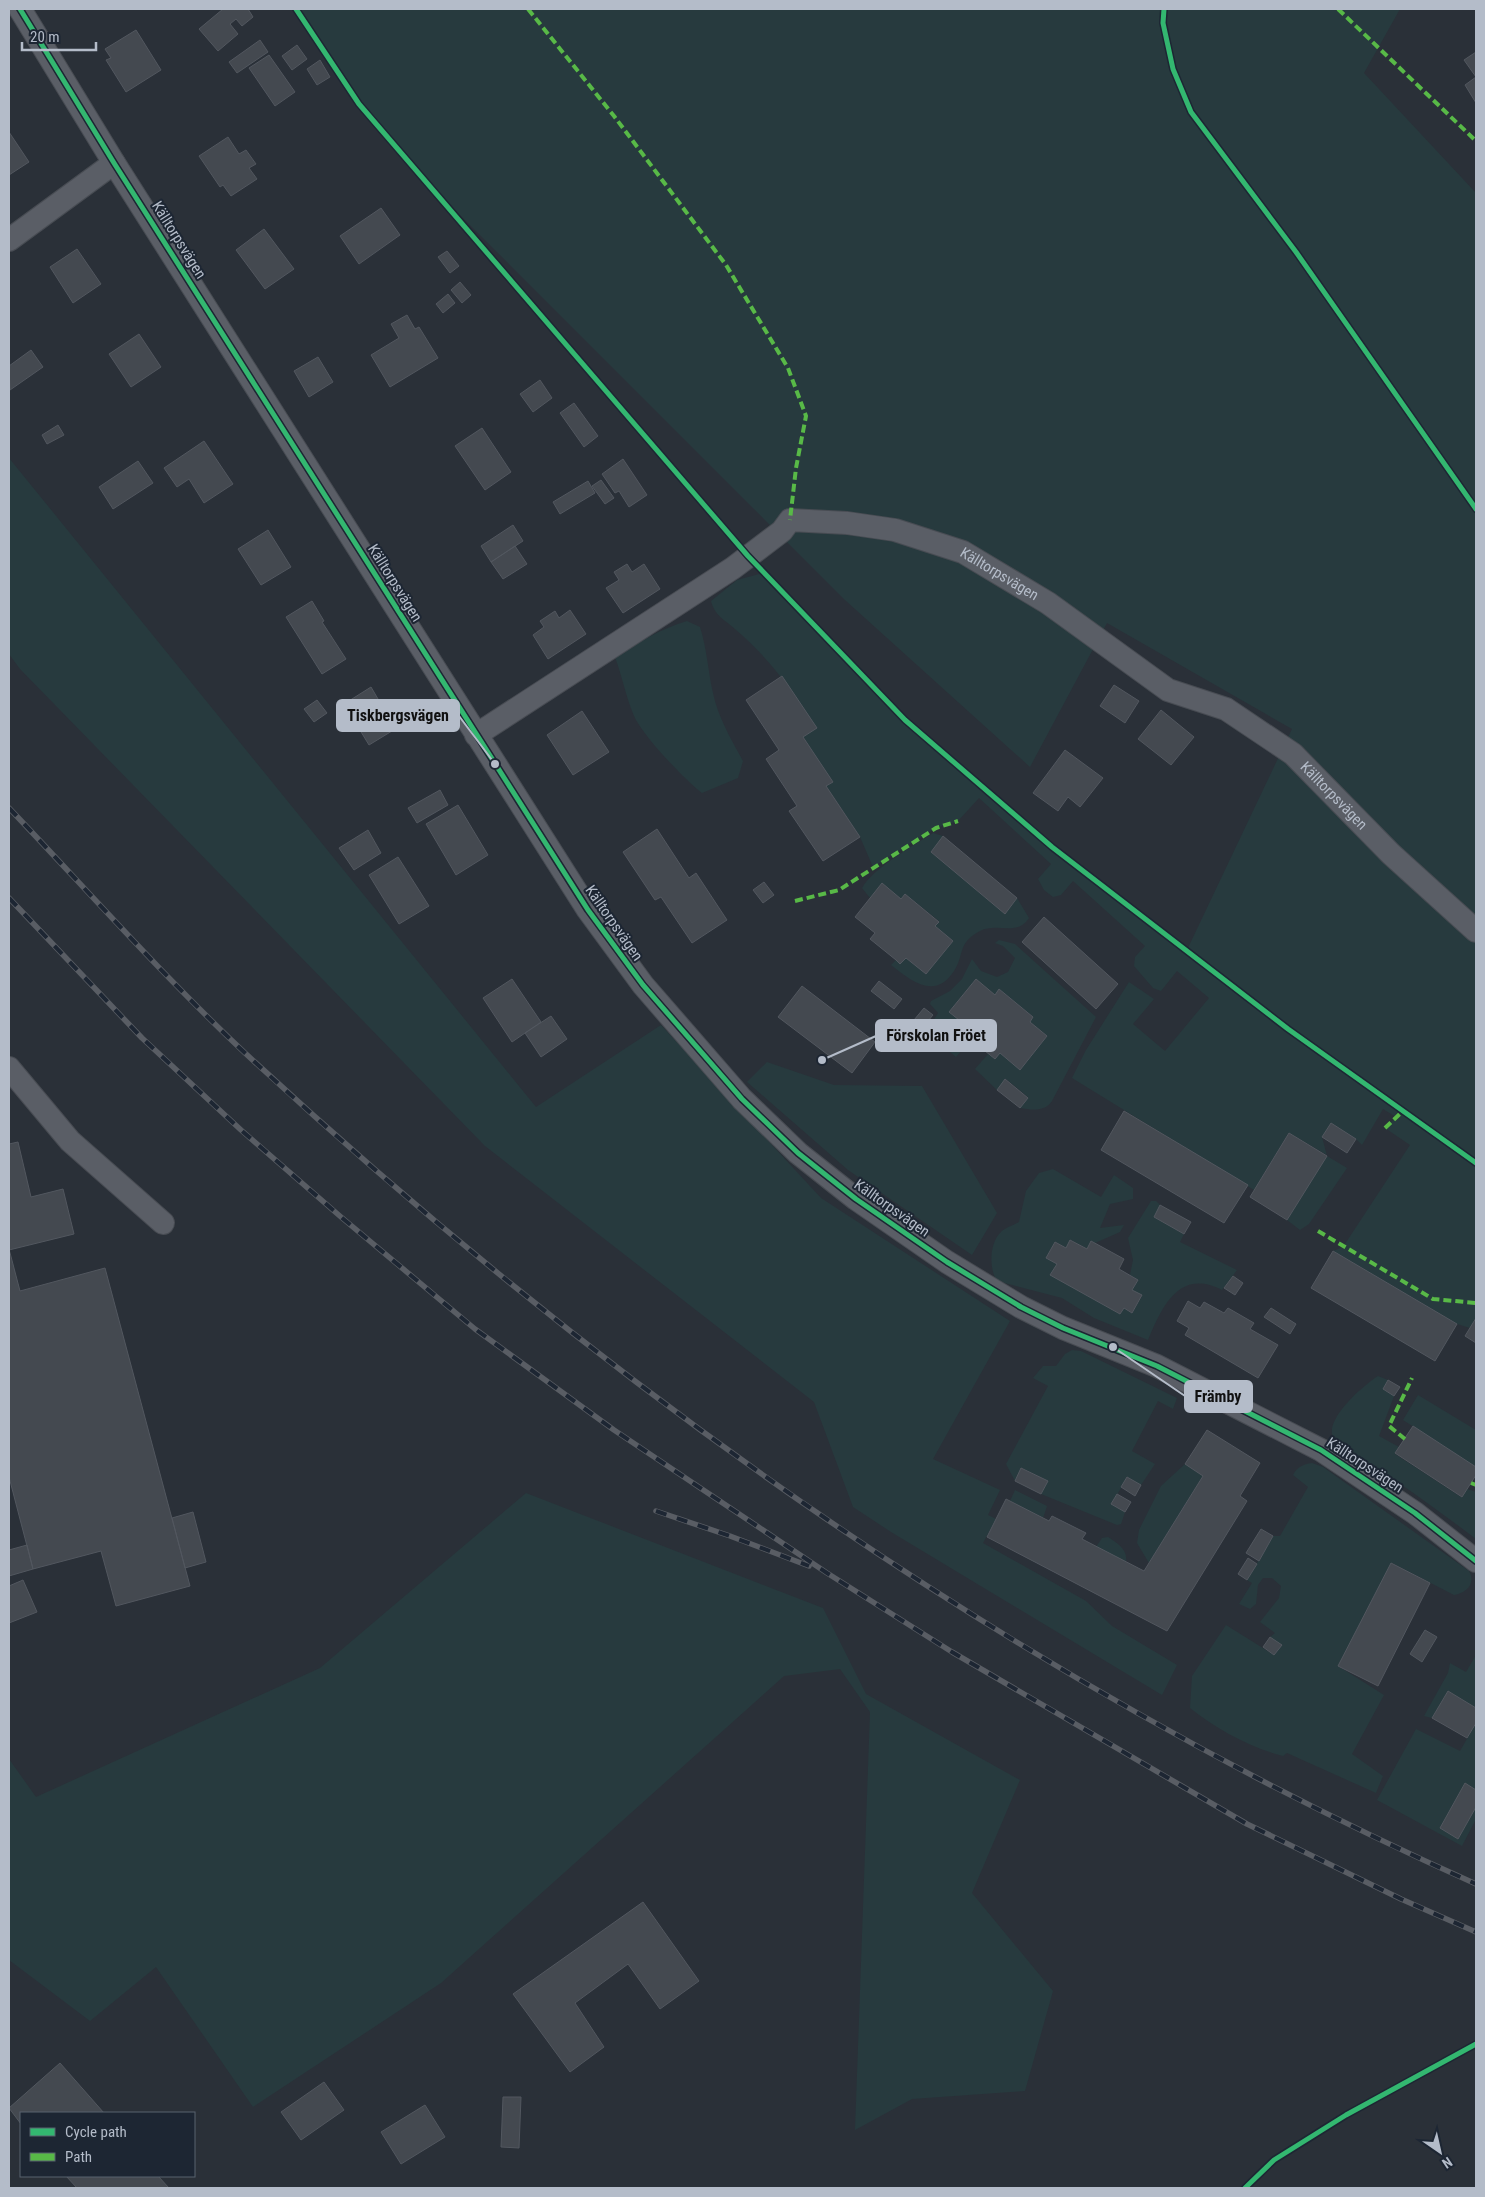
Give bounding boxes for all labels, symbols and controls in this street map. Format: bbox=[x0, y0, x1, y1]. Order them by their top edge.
scale bar bbox=[22, 20, 96, 52]
text: 20 m bbox=[30, 28, 60, 46]
street label: Källtorpsvägen bbox=[148, 198, 210, 282]
street label: Källtorpsvägen bbox=[364, 541, 426, 625]
street label: Källtorpsvägen bbox=[957, 543, 1042, 604]
callout: Tiskbergsvägen bbox=[337, 700, 459, 731]
text: Tiskbergsvägen bbox=[347, 706, 449, 725]
street label: Källtorpsvägen bbox=[1297, 758, 1371, 833]
street label: Källtorpsvägen bbox=[581, 882, 647, 964]
callout: Förskolan Fröet bbox=[876, 1020, 996, 1051]
text: Förskolan Fröet bbox=[886, 1026, 986, 1045]
street label: Källtorpsvägen bbox=[851, 1175, 933, 1241]
callout: Främby bbox=[1185, 1381, 1252, 1412]
text: Främby bbox=[1195, 1387, 1241, 1406]
street label: Källtorpsvägen bbox=[1323, 1433, 1407, 1497]
legend bbox=[20, 2112, 195, 2177]
text: Cycle path bbox=[65, 2123, 127, 2141]
north arrow bbox=[1415, 2127, 1465, 2177]
text: Path bbox=[65, 2148, 92, 2166]
text: N bbox=[1439, 2154, 1455, 2172]

